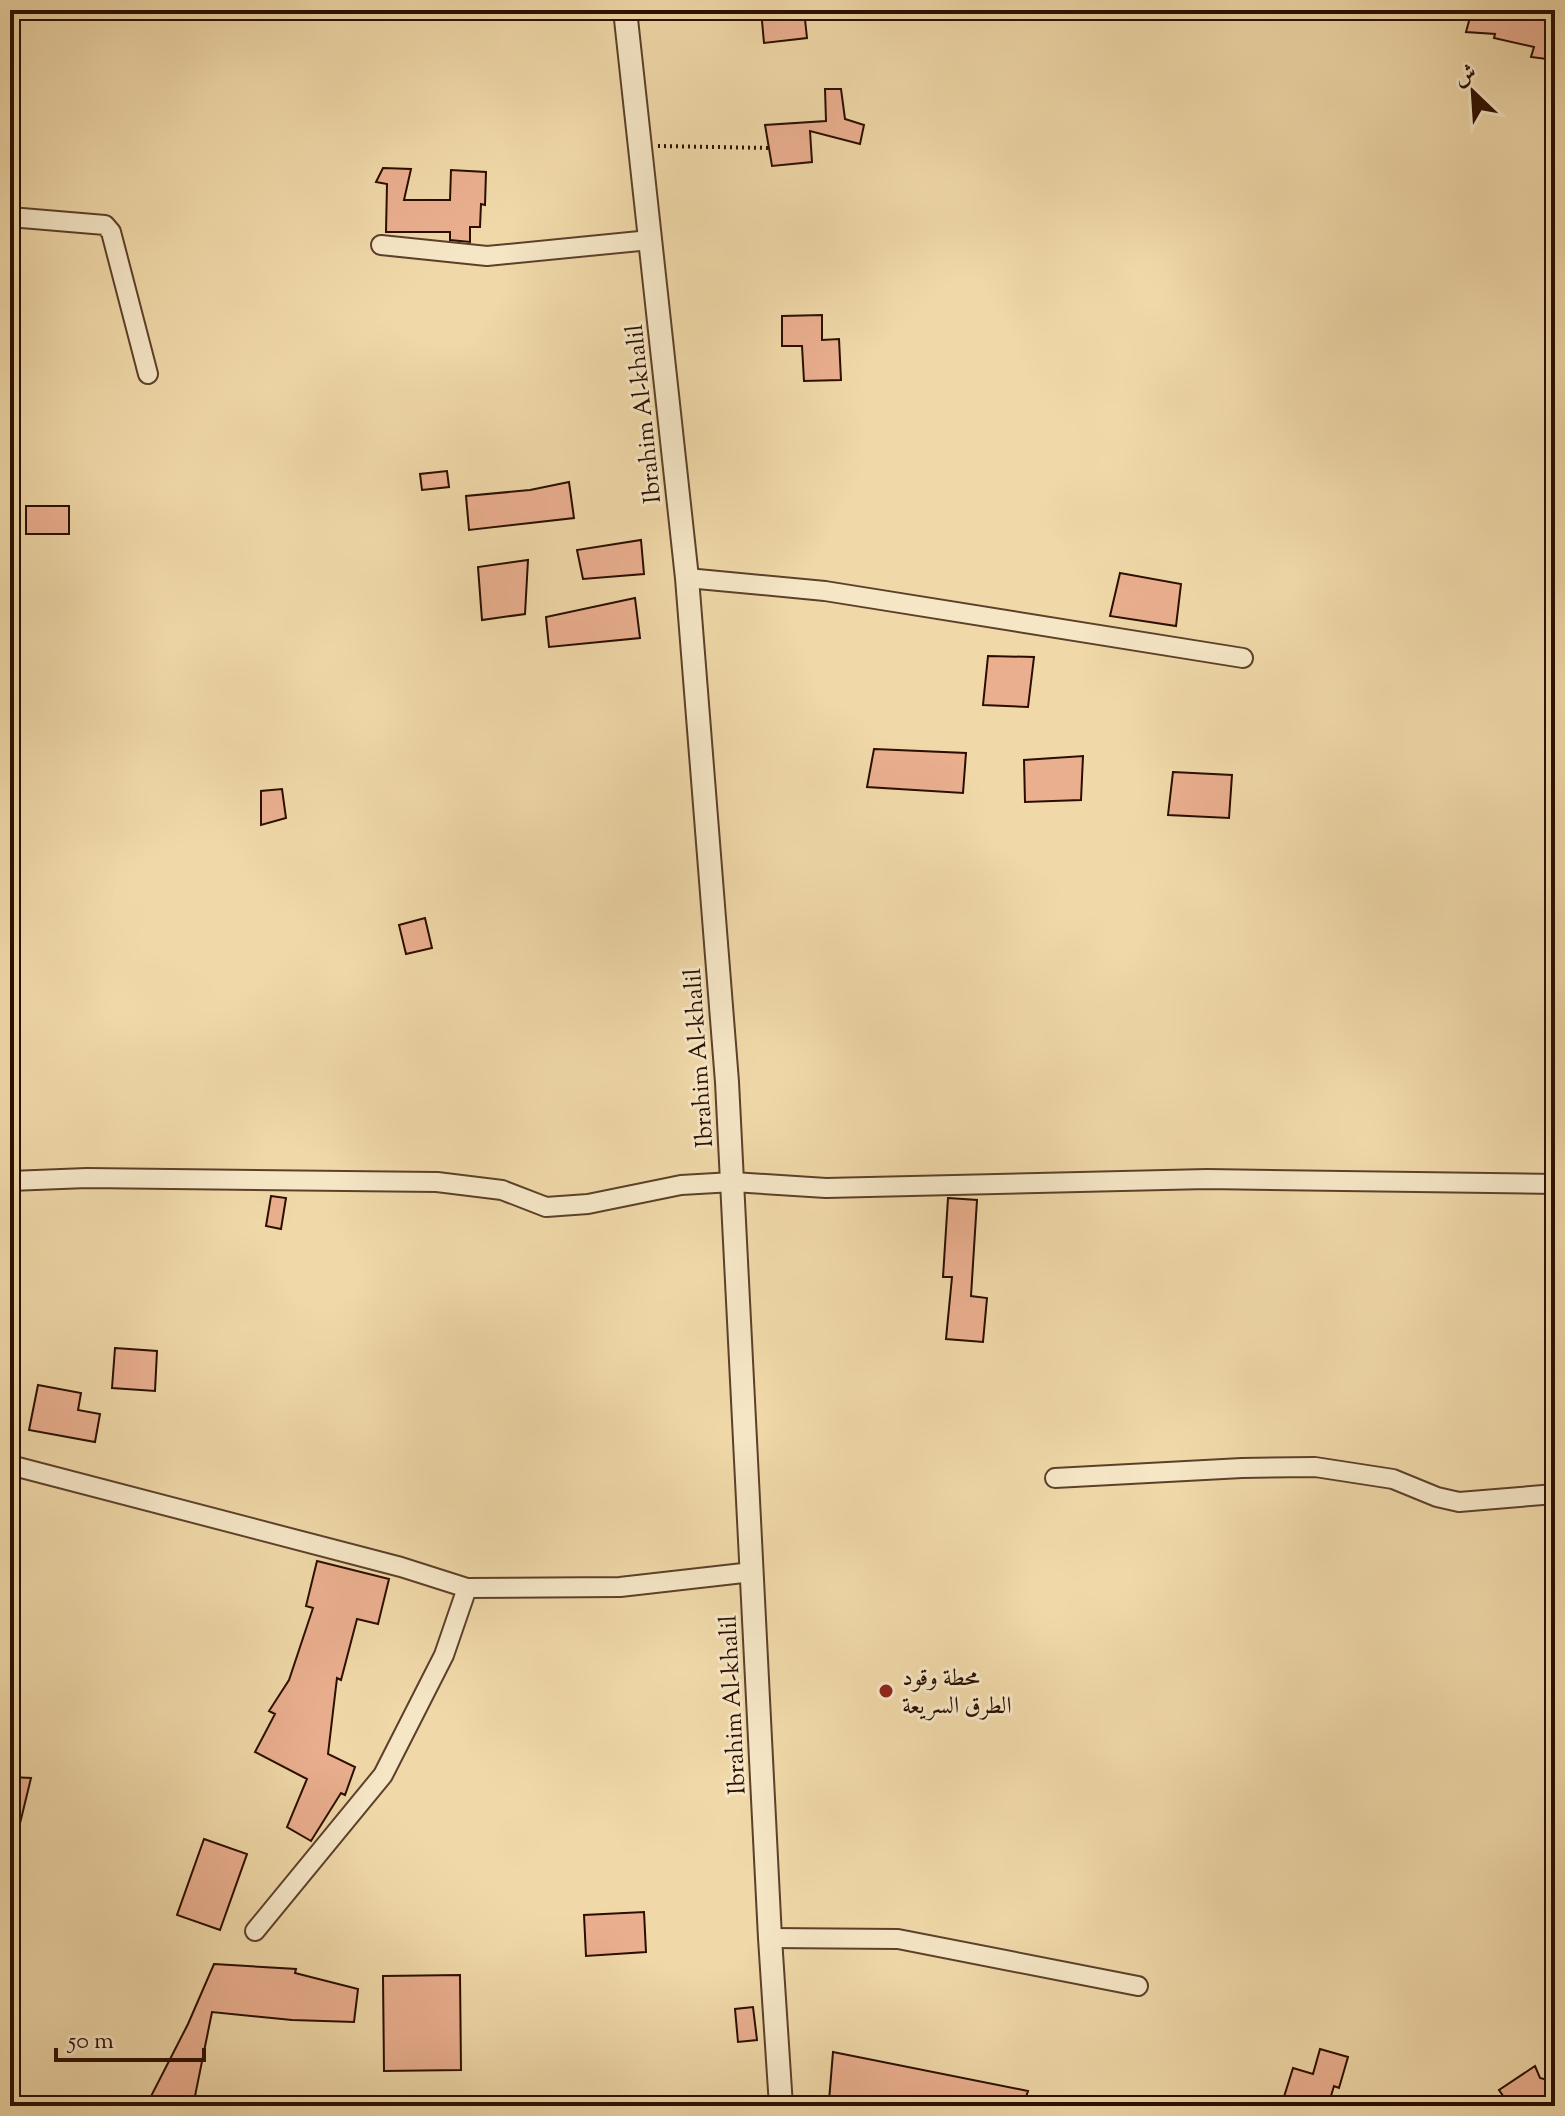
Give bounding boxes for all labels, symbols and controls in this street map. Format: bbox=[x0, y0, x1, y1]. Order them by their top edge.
north arrow bbox=[1433, 52, 1513, 132]
text: ش bbox=[1449, 57, 1482, 96]
street label: Ibrahim Al-khalil bbox=[619, 322, 671, 505]
street label: Ibrahim Al-khalil bbox=[677, 967, 723, 1149]
street label: Ibrahim Al-khalil bbox=[712, 1614, 756, 1796]
place label: محطة وقود الطرق السريعة bbox=[902, 1662, 1012, 1724]
marker: محطة وقود الطرق السريعة bbox=[877, 1682, 895, 1700]
scale bar bbox=[56, 2012, 204, 2062]
text: 50 m bbox=[66, 2025, 114, 2059]

